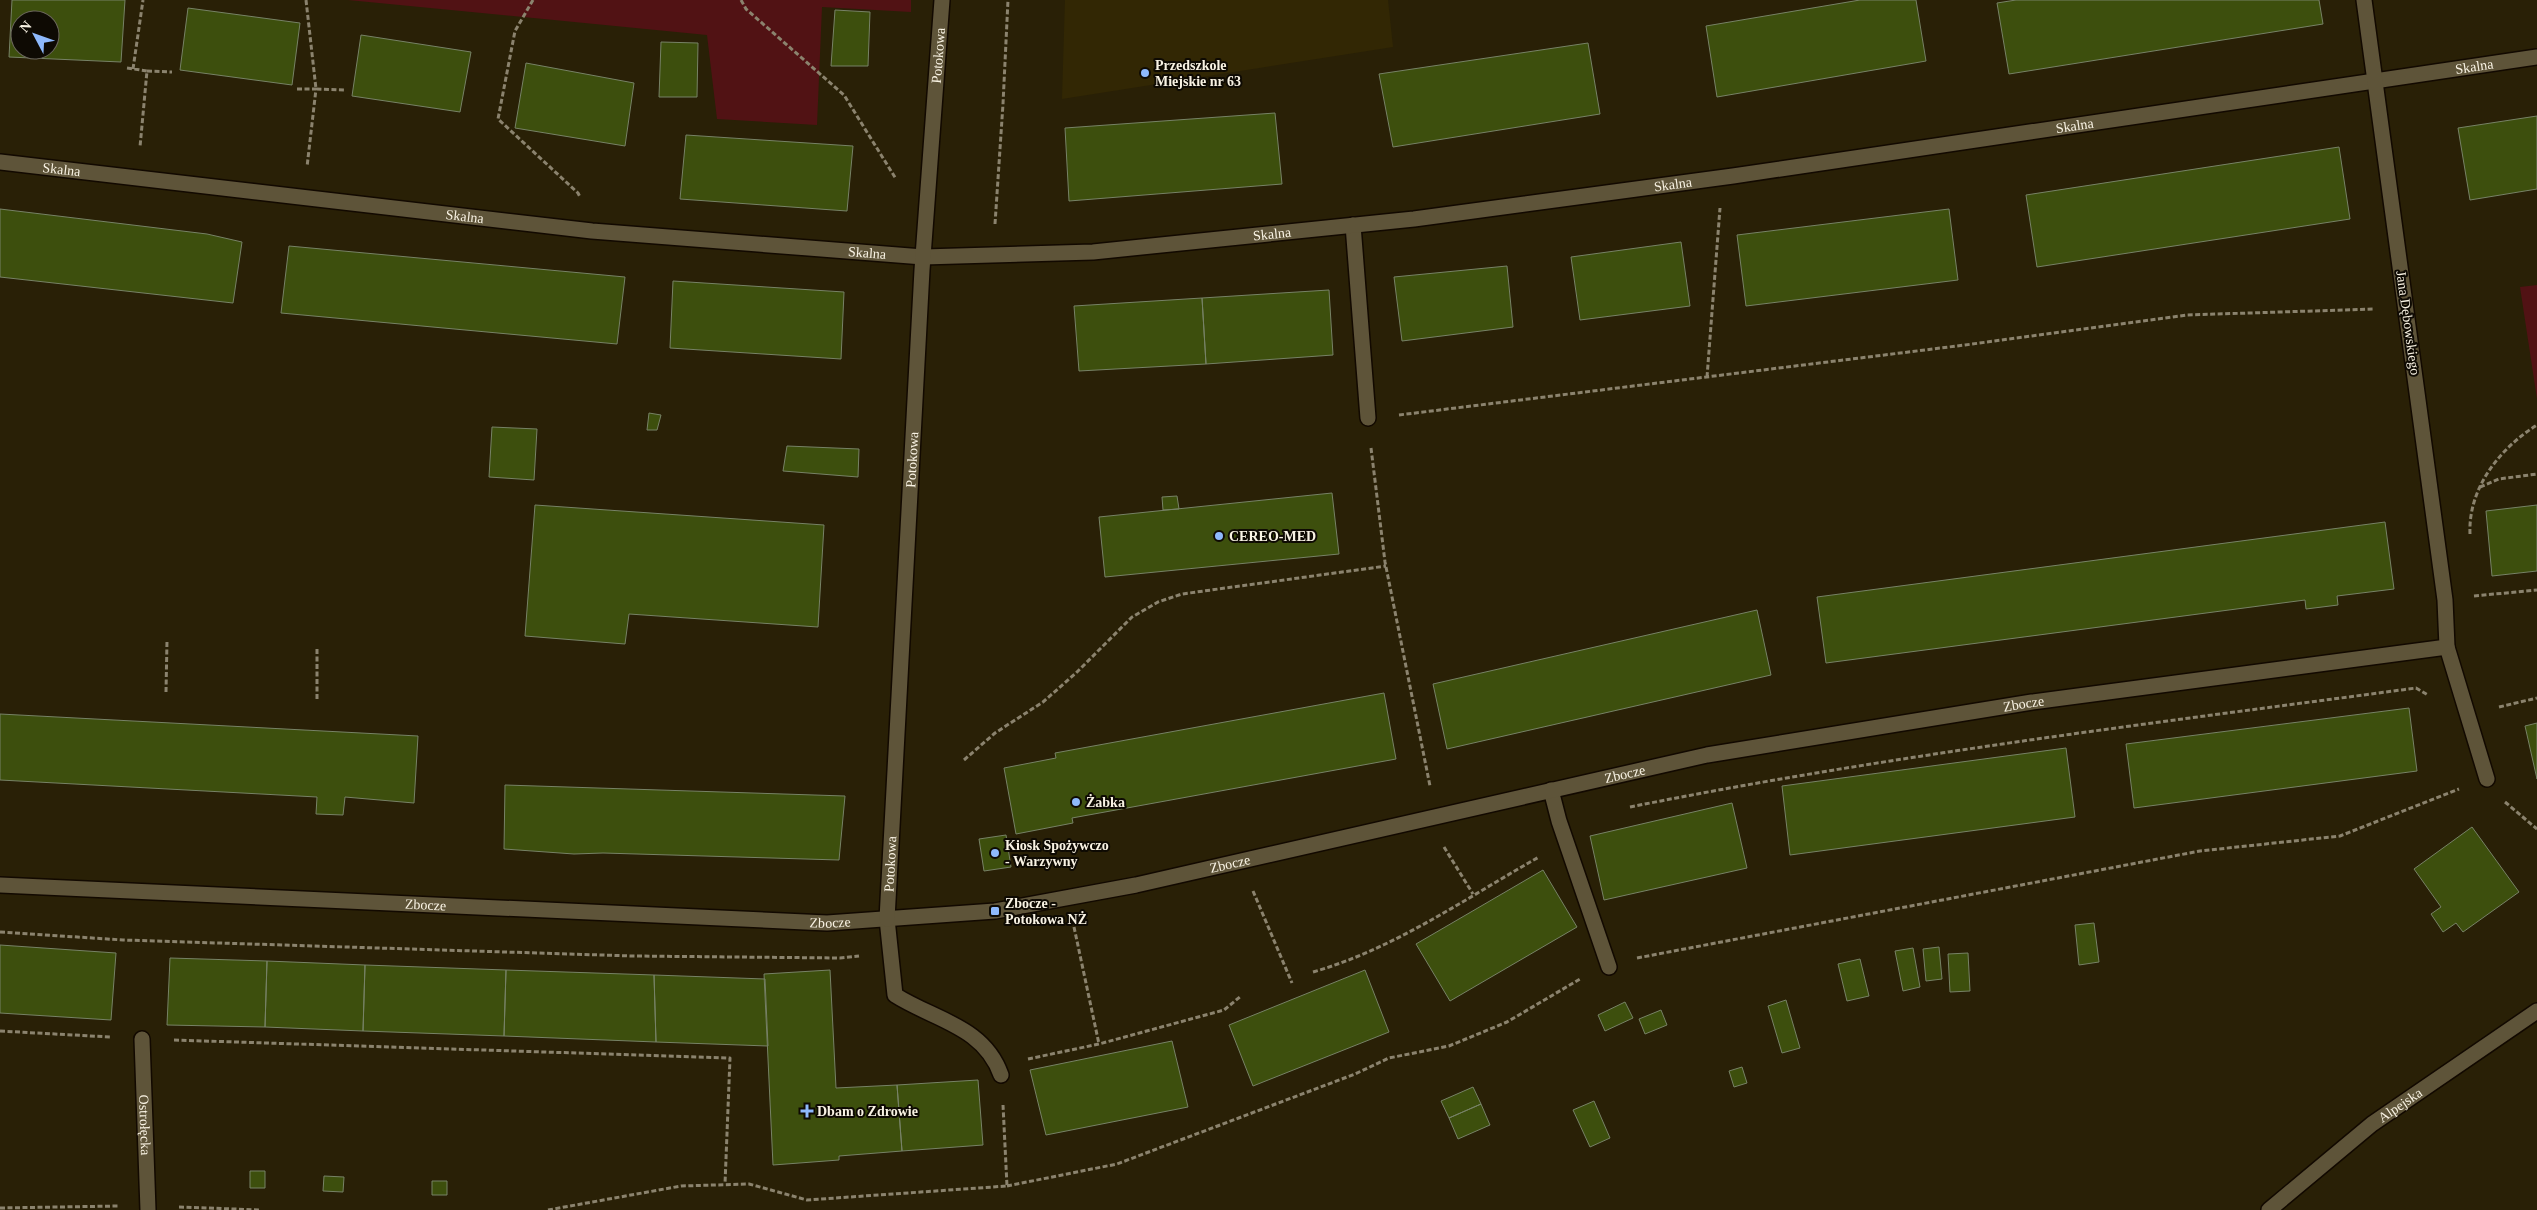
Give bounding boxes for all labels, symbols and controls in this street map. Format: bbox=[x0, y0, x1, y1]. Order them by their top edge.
north arrow bbox=[10, 10, 60, 60]
text: N bbox=[17, 18, 35, 36]
street label: Potokowa bbox=[928, 26, 947, 84]
street label: Skalna bbox=[2454, 56, 2495, 76]
place label: Przedszkole Miejskie nr 63 bbox=[1155, 58, 1241, 89]
marker: Przedszkole Miejskie nr 63 bbox=[1139, 67, 1151, 79]
street label: Skalna bbox=[2055, 115, 2095, 136]
street label: Skalna bbox=[42, 160, 82, 179]
street label: Skalna bbox=[1653, 174, 1694, 194]
street label: Skalna bbox=[445, 207, 485, 226]
street label: Skalna bbox=[1252, 224, 1292, 243]
street label: Skalna bbox=[848, 244, 888, 262]
street label: Jana Dębowskiego bbox=[2393, 270, 2423, 376]
street label: Potokowa bbox=[903, 431, 921, 488]
place label: CEREO-MED bbox=[1229, 529, 1316, 544]
marker: CEREO-MED bbox=[1213, 530, 1225, 542]
street label: Zbocze bbox=[2002, 693, 2045, 714]
street label: Zbocze bbox=[1603, 762, 1647, 786]
place label: Żabka bbox=[1086, 794, 1125, 810]
marker: Żabka bbox=[1070, 796, 1082, 808]
street label: Potokowa bbox=[881, 835, 899, 892]
place label: Kiosk Spożywczo - Warzywny bbox=[1005, 838, 1109, 869]
marker: Kiosk Spożywczo - Warzywny bbox=[989, 847, 1001, 859]
street label: Zbocze bbox=[1208, 852, 1252, 876]
street label: Zbocze bbox=[405, 896, 446, 913]
place label: Zbocze - Potokowa NŻ bbox=[1005, 896, 1087, 927]
marker: Zbocze - Potokowa NŻ bbox=[989, 905, 1001, 917]
street label: Zbocze bbox=[809, 914, 851, 931]
street label: Alpejska bbox=[2375, 1084, 2425, 1125]
street label: Ostrołęcka bbox=[136, 1094, 154, 1156]
place label: Dbam o Zdrowie bbox=[817, 1104, 918, 1119]
marker: Dbam o Zdrowie bbox=[801, 1105, 813, 1117]

